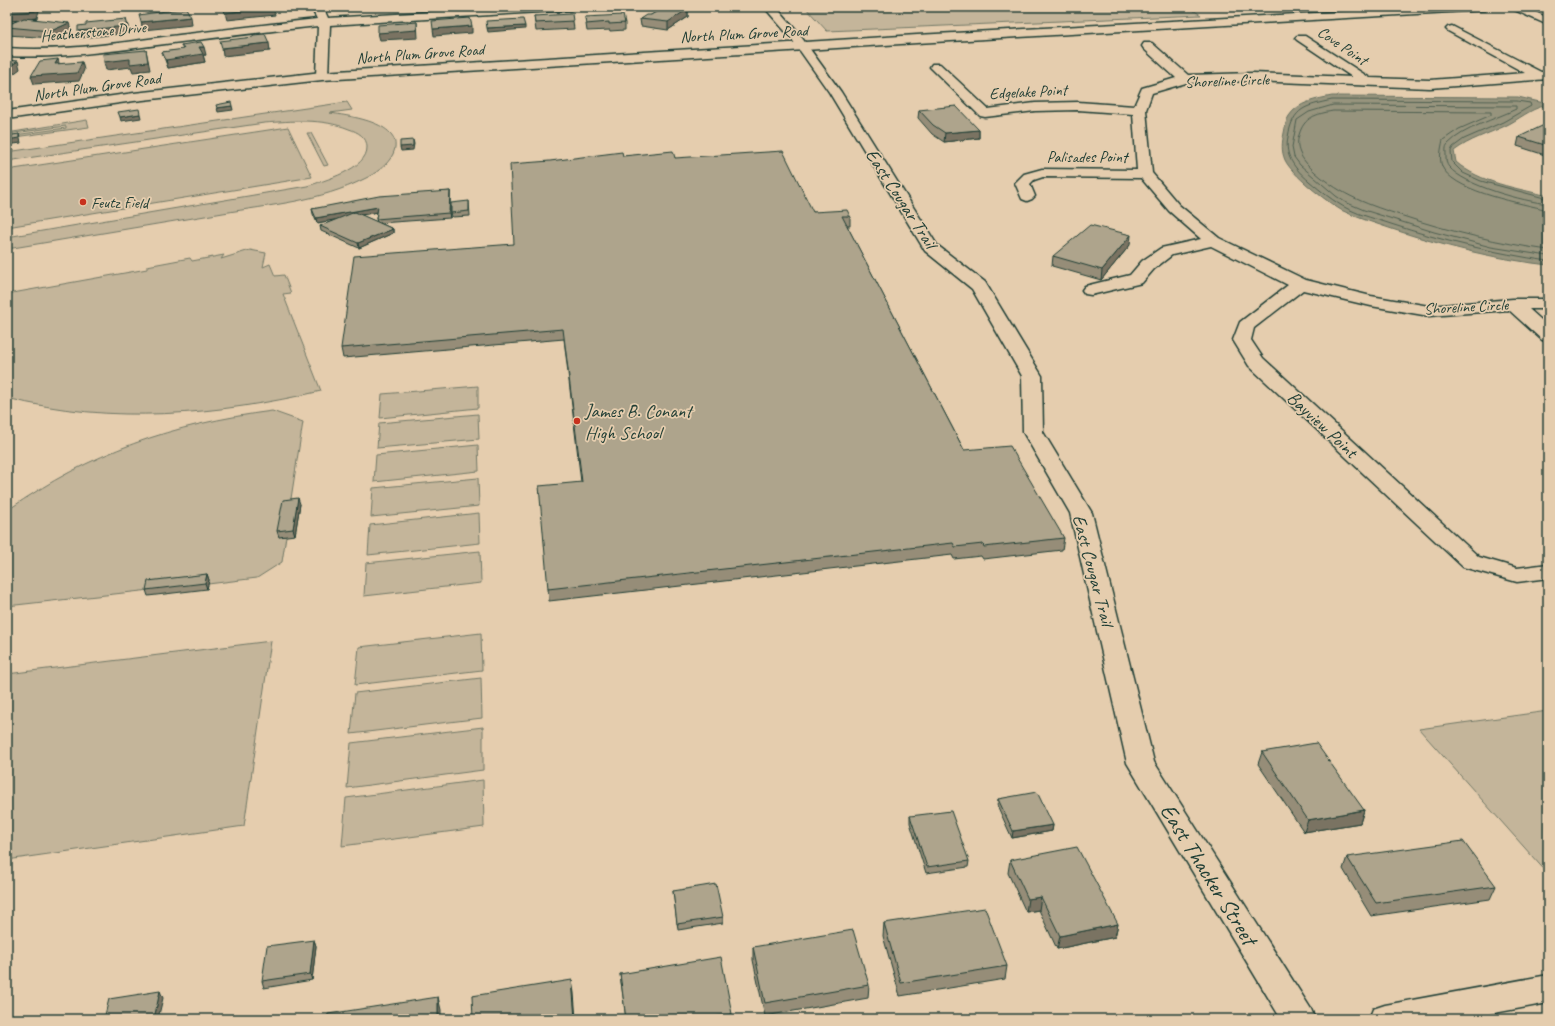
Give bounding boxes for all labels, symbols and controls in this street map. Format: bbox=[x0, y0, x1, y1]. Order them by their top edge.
street label: Heatherstone Drive bbox=[40, 17, 148, 47]
street label: North Plum Grove Road bbox=[680, 21, 811, 47]
street label: Cove Point bbox=[1314, 22, 1373, 71]
street label: North Plum Grove Road bbox=[356, 39, 487, 68]
street label: North Plum Grove Road bbox=[32, 68, 164, 106]
street label: Shoreline Circle bbox=[1185, 69, 1271, 92]
street label: Edgelake Point bbox=[989, 80, 1070, 104]
street label: East Cougar Trail bbox=[860, 144, 944, 256]
street label: Palisades Point bbox=[1047, 147, 1130, 167]
place label: Feutz Field bbox=[91, 193, 151, 213]
marker: Feutz Field bbox=[78, 197, 88, 207]
street label: Shoreline Circle bbox=[1423, 295, 1510, 319]
street label: Bayview Point bbox=[1282, 386, 1364, 465]
place label: James B. Conant High School bbox=[584, 399, 694, 445]
marker: James B. Conant High School bbox=[572, 416, 582, 426]
street label: East Cougar Trail bbox=[1067, 512, 1120, 632]
street label: East Thacker Street bbox=[1154, 798, 1265, 953]

